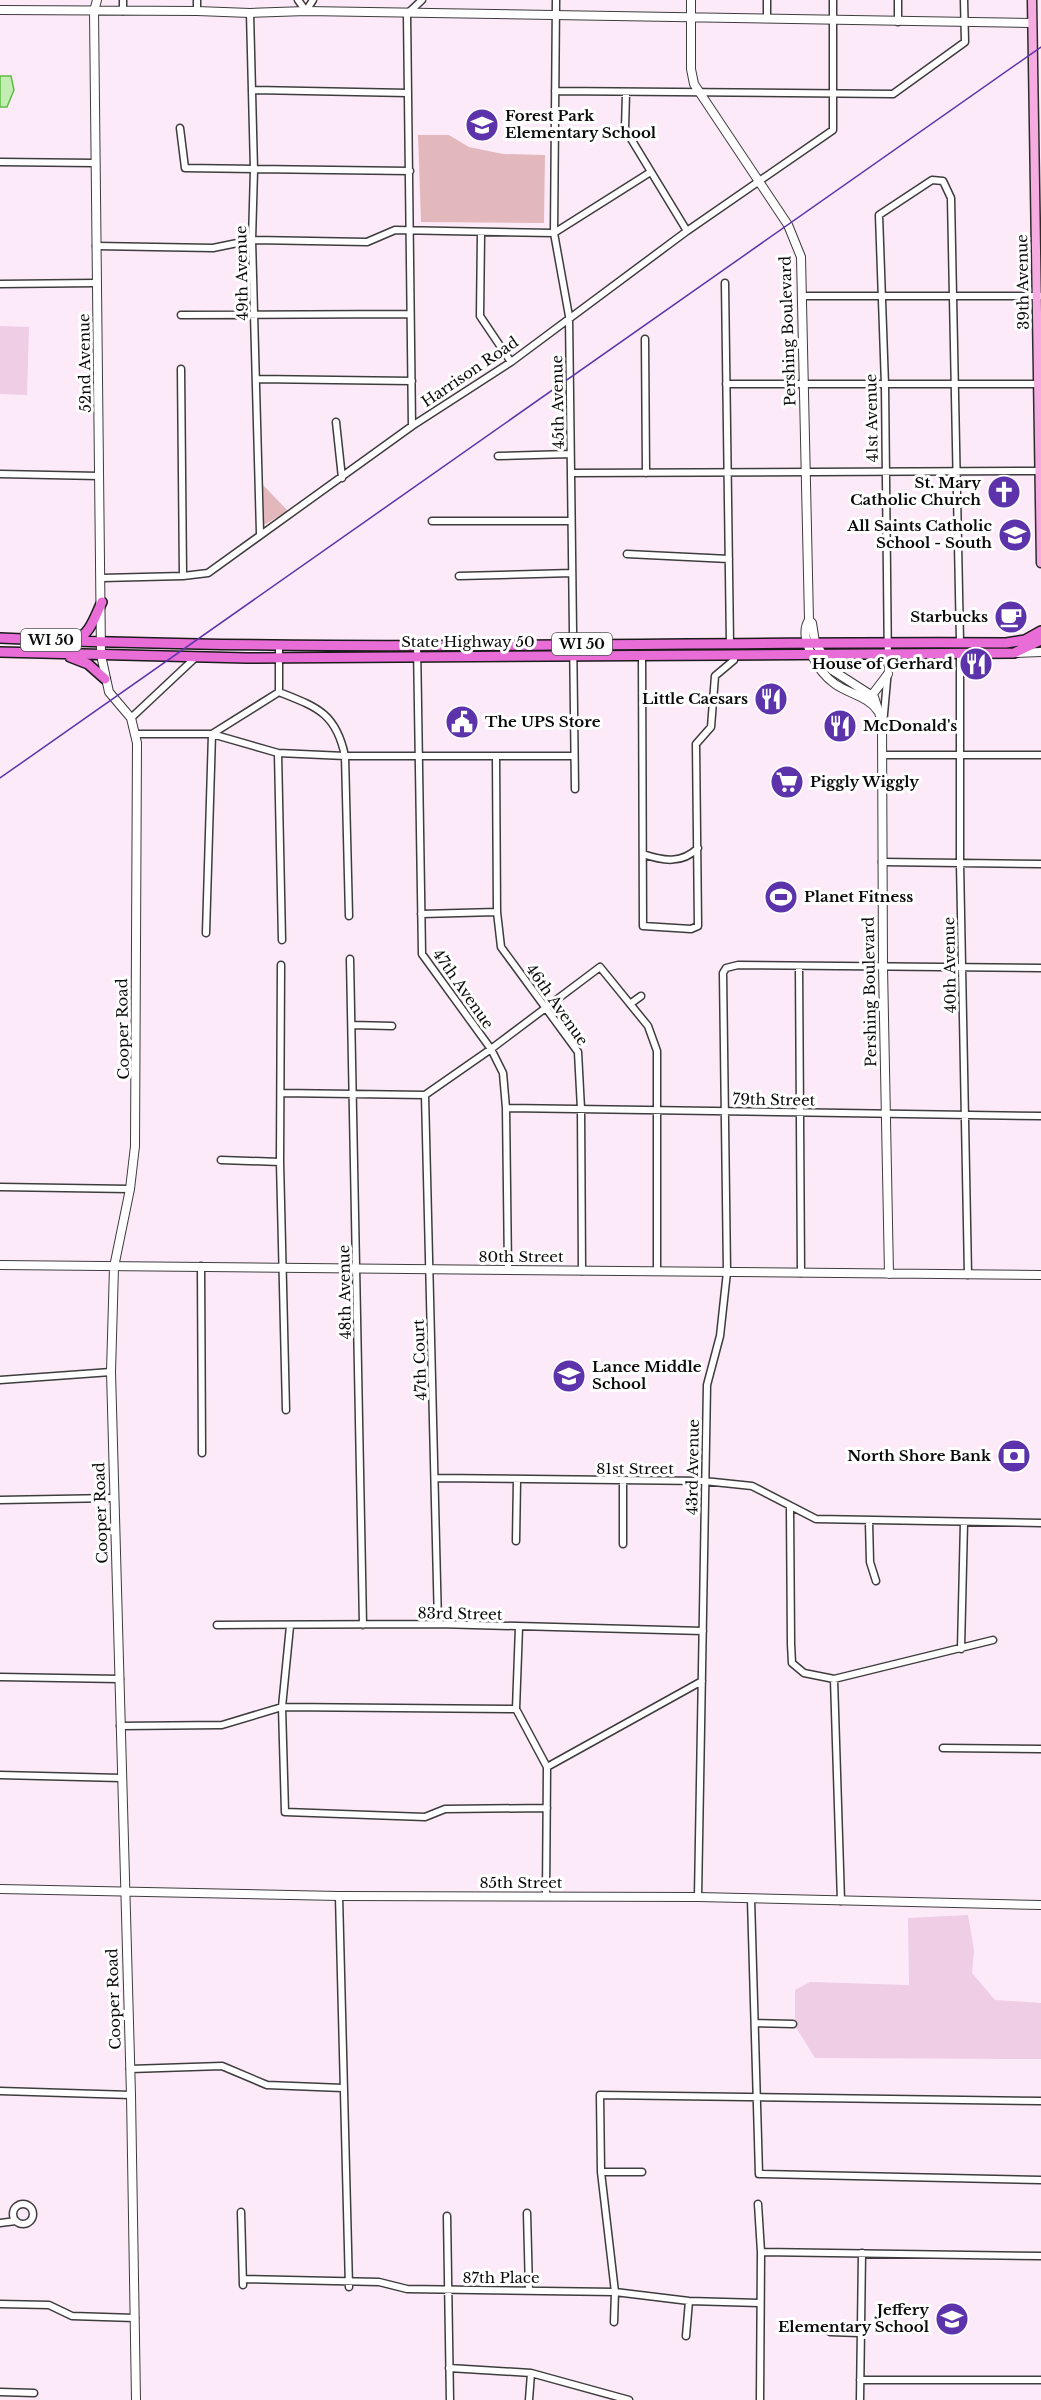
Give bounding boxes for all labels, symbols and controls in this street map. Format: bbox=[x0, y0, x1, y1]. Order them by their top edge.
place label: Forest Park Elementary School bbox=[505, 106, 657, 142]
school or university icon: Forest Park Elementary School bbox=[464, 107, 500, 143]
street label: 49th Avenue bbox=[231, 225, 252, 321]
street label: 39th Avenue bbox=[1012, 234, 1033, 330]
street label: Pershing Boulevard bbox=[775, 256, 800, 407]
street label: 52nd Avenue bbox=[74, 313, 95, 413]
street label: Harrison Road bbox=[418, 332, 522, 411]
street label: 45th Avenue bbox=[547, 355, 568, 449]
street label: 41st Avenue bbox=[861, 373, 882, 463]
place label: St. Mary Catholic Church bbox=[850, 473, 981, 509]
church icon: St. Mary Catholic Church bbox=[986, 474, 1022, 510]
place label: All Saints Catholic School - South bbox=[846, 516, 993, 552]
school or university icon: All Saints Catholic School - South bbox=[997, 517, 1033, 553]
cafe icon: Starbucks bbox=[993, 599, 1029, 635]
place label: Starbucks bbox=[910, 607, 988, 626]
road number: WI 50 bbox=[21, 629, 81, 651]
street label: State Highway 50 bbox=[401, 632, 535, 651]
road number: WI 50 bbox=[552, 633, 612, 655]
restaurant icon: House of Gerhard bbox=[958, 646, 994, 682]
place label: House of Gerhard bbox=[812, 654, 954, 673]
restaurant icon: Little Caesars bbox=[753, 681, 789, 717]
place label: Little Caesars bbox=[642, 689, 748, 708]
public building icon: The UPS Store bbox=[444, 704, 480, 740]
restaurant icon: McDonald's bbox=[822, 708, 858, 744]
place label: The UPS Store bbox=[485, 712, 601, 731]
place label: McDonald's bbox=[863, 716, 957, 735]
supermarket icon: Piggly Wiggly bbox=[769, 764, 805, 800]
place label: Piggly Wiggly bbox=[810, 772, 919, 791]
sports icon: Planet Fitness bbox=[763, 879, 799, 915]
place label: Planet Fitness bbox=[804, 887, 913, 906]
street label: Pershing Boulevard bbox=[859, 917, 880, 1067]
street label: 40th Avenue bbox=[939, 917, 960, 1013]
street label: 47th Avenue bbox=[429, 945, 498, 1032]
street label: 46th Avenue bbox=[522, 960, 593, 1049]
street label: Cooper Road bbox=[112, 978, 133, 1080]
street label: 79th Street bbox=[733, 1089, 816, 1110]
street label: 48th Avenue bbox=[334, 1245, 355, 1340]
street label: 80th Street bbox=[478, 1247, 564, 1266]
street label: 47th Court bbox=[409, 1319, 430, 1401]
place label: Lance Middle School bbox=[592, 1357, 702, 1393]
school or university icon: Lance Middle School bbox=[551, 1358, 587, 1394]
street label: 43rd Avenue bbox=[682, 1419, 703, 1515]
bank icon: North Shore Bank bbox=[996, 1438, 1032, 1474]
place label: North Shore Bank bbox=[847, 1446, 992, 1465]
street label: 81st Street bbox=[596, 1459, 674, 1478]
street label: Cooper Road bbox=[89, 1462, 112, 1564]
street label: 83rd Street bbox=[417, 1603, 503, 1624]
street label: 85th Street bbox=[479, 1873, 563, 1892]
street label: Cooper Road bbox=[102, 1948, 125, 2050]
street label: 87th Place bbox=[462, 2268, 540, 2287]
place label: Jeffery Elementary School bbox=[778, 2300, 930, 2336]
school or university icon: Jeffery Elementary School bbox=[934, 2301, 970, 2337]

